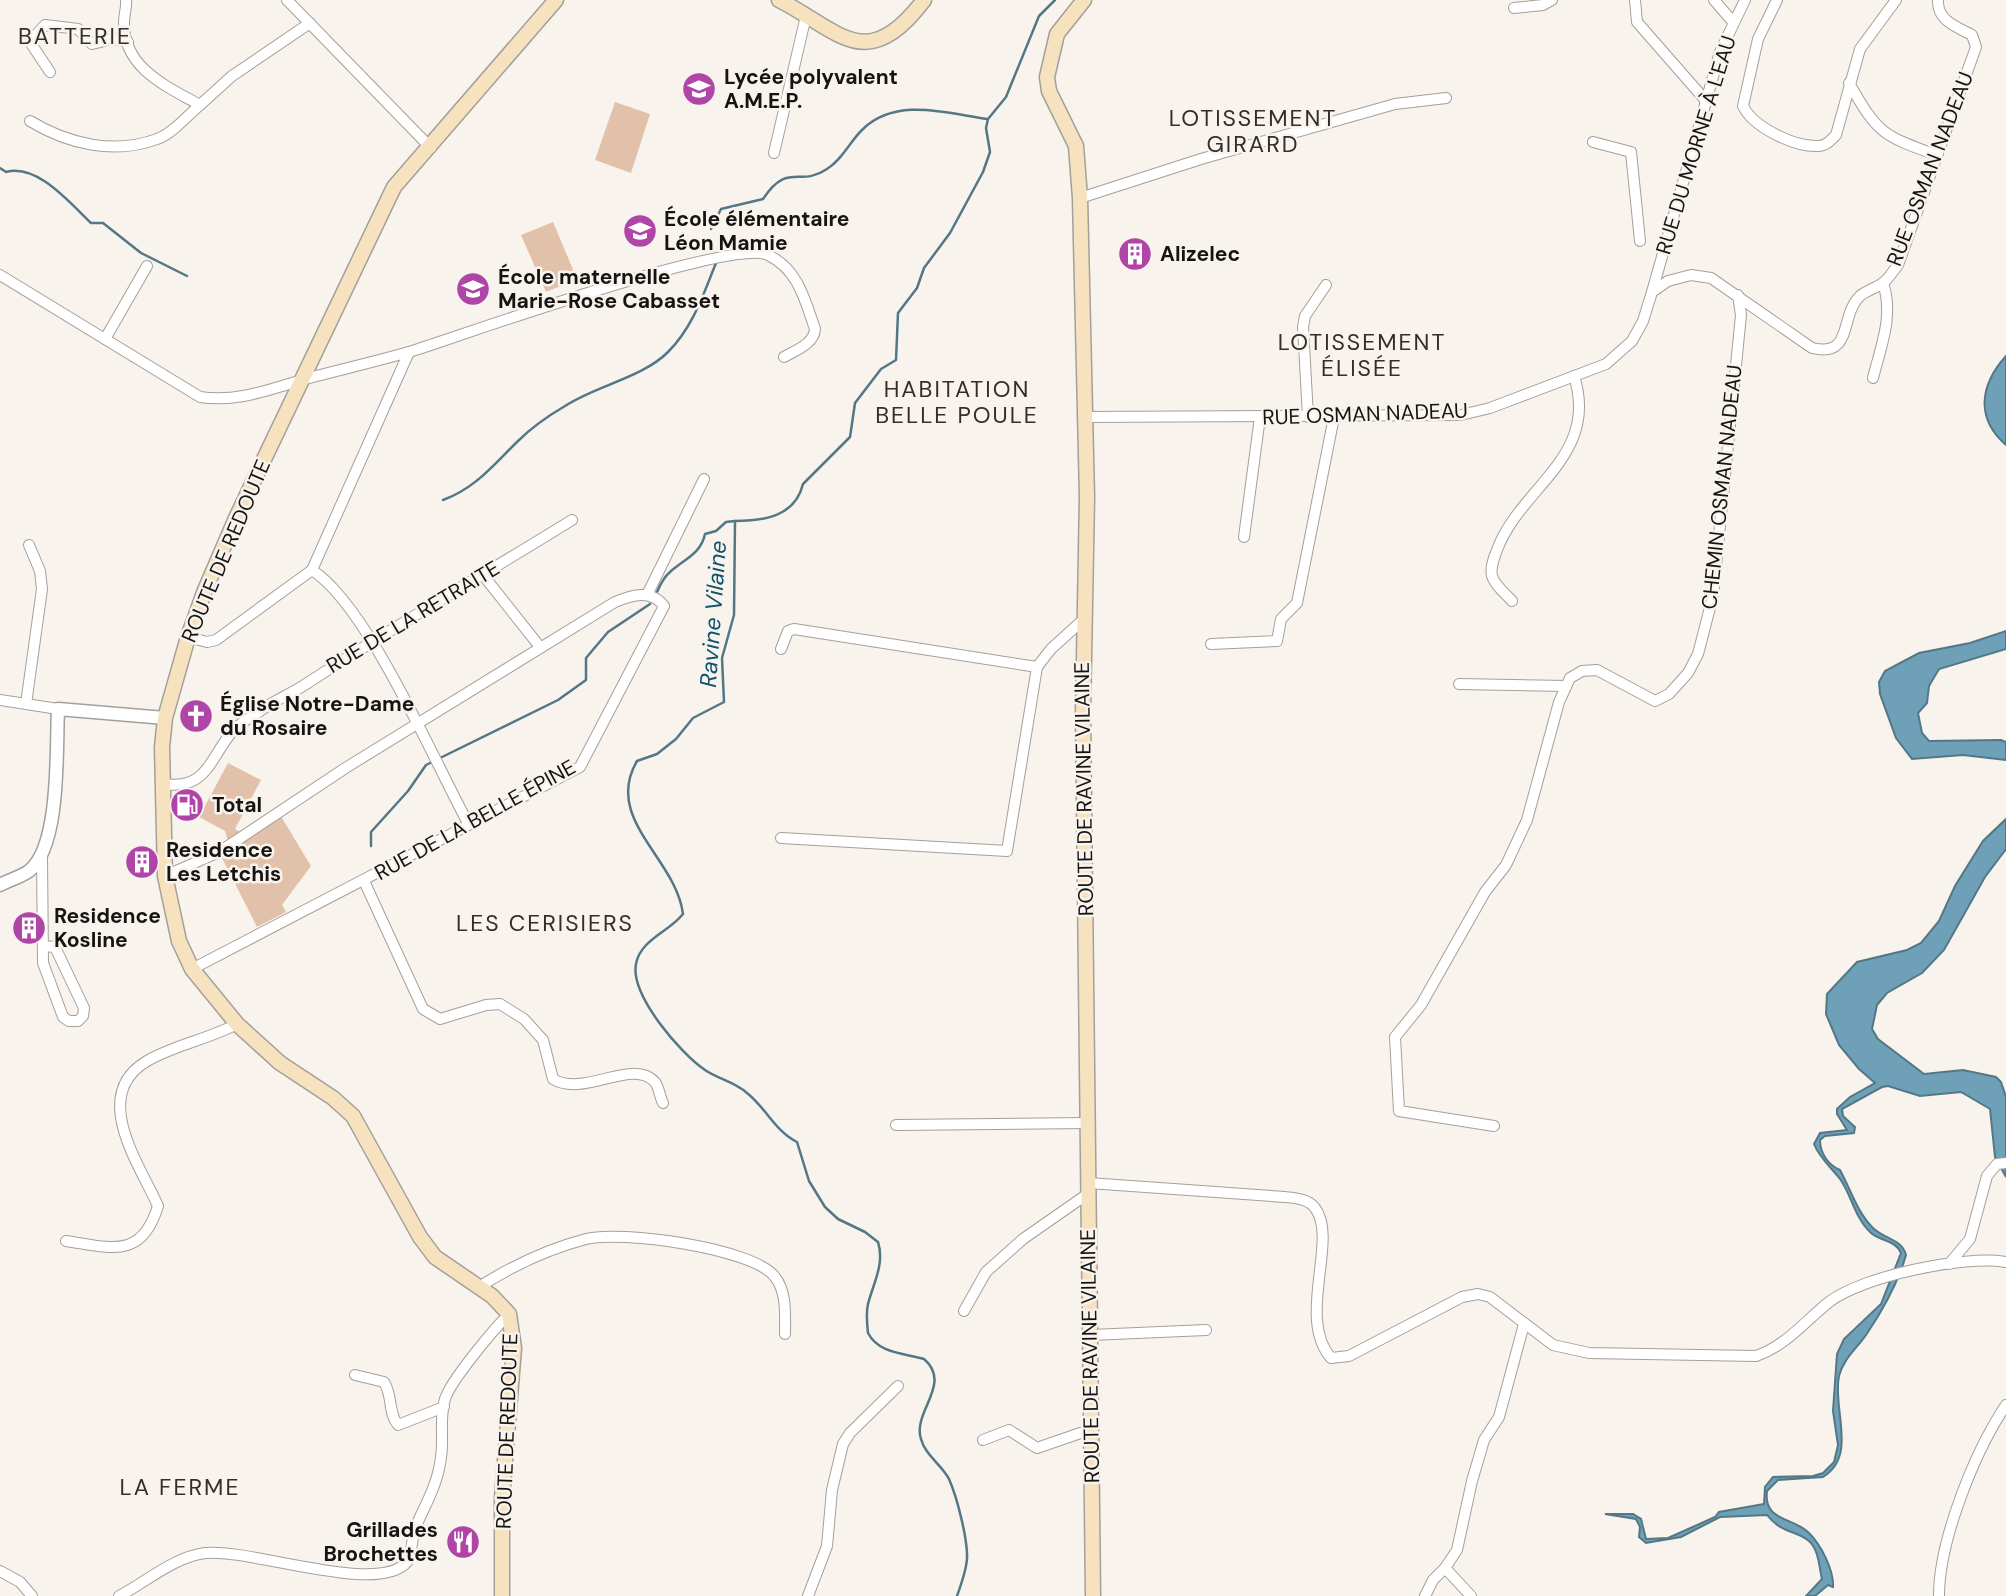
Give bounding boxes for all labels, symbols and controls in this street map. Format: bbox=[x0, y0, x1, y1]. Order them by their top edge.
district label: BATTERIE bbox=[18, 21, 132, 51]
street label: RUE DU MORNE À L'EAU bbox=[1649, 32, 1743, 258]
place label: Lycée polyvalent A.M.E.P. bbox=[724, 63, 898, 115]
street label: RUE OSMAN NADEAU bbox=[1880, 68, 1980, 270]
school or university icon: Lycée polyvalent A.M.E.P. bbox=[680, 70, 718, 108]
district label: LOTISSEMENT GIRARD bbox=[1169, 103, 1337, 159]
place label: École élémentaire Léon Mamie bbox=[664, 205, 849, 257]
school or university icon: École élémentaire Léon Mamie bbox=[621, 212, 659, 250]
building icon: Alizelec bbox=[1116, 235, 1154, 273]
place label: Alizelec bbox=[1160, 240, 1240, 268]
place label: École maternelle Marie-Rose Cabasset bbox=[498, 263, 720, 315]
school or university icon: École maternelle Marie-Rose Cabasset bbox=[454, 270, 492, 308]
district label: LOTISSEMENT ÉLISÉE bbox=[1278, 327, 1446, 383]
street label: CHEMIN OSMAN NADEAU bbox=[1695, 363, 1749, 611]
district label: HABITATION BELLE POULE bbox=[875, 374, 1039, 430]
street label: RUE OSMAN NADEAU bbox=[1262, 396, 1468, 432]
street label: ROUTE DE REDOUTE bbox=[175, 455, 277, 647]
water label: Ravine Vilaine bbox=[693, 539, 733, 689]
street label: RUE DE LA RETRAITE bbox=[321, 554, 505, 680]
street label: ROUTE DE RAVINE VILAINE bbox=[1068, 662, 1100, 916]
place label: Église Notre-Dame du Rosaire bbox=[220, 690, 414, 742]
church icon: Église Notre-Dame du Rosaire bbox=[177, 697, 215, 735]
street label: RUE DE LA BELLE ÉPINE bbox=[370, 753, 580, 887]
fuel station icon: Total bbox=[168, 786, 206, 824]
place label: Total bbox=[212, 791, 262, 819]
place label: Residence Les Letchis bbox=[166, 836, 281, 888]
building icon: Residence Les Letchis bbox=[123, 843, 161, 881]
place label: Residence Kosline bbox=[54, 902, 161, 954]
district label: LES CERISIERS bbox=[456, 908, 634, 938]
building icon: Residence Kosline bbox=[10, 909, 48, 947]
street label: ROUTE DE RAVINE VILAINE bbox=[1074, 1229, 1106, 1483]
street label: ROUTE DE REDOUTE bbox=[490, 1333, 524, 1529]
district label: LA FERME bbox=[120, 1472, 240, 1502]
place label: Grillades Brochettes bbox=[323, 1516, 438, 1568]
restaurant icon: Grillades Brochettes bbox=[444, 1523, 482, 1561]

